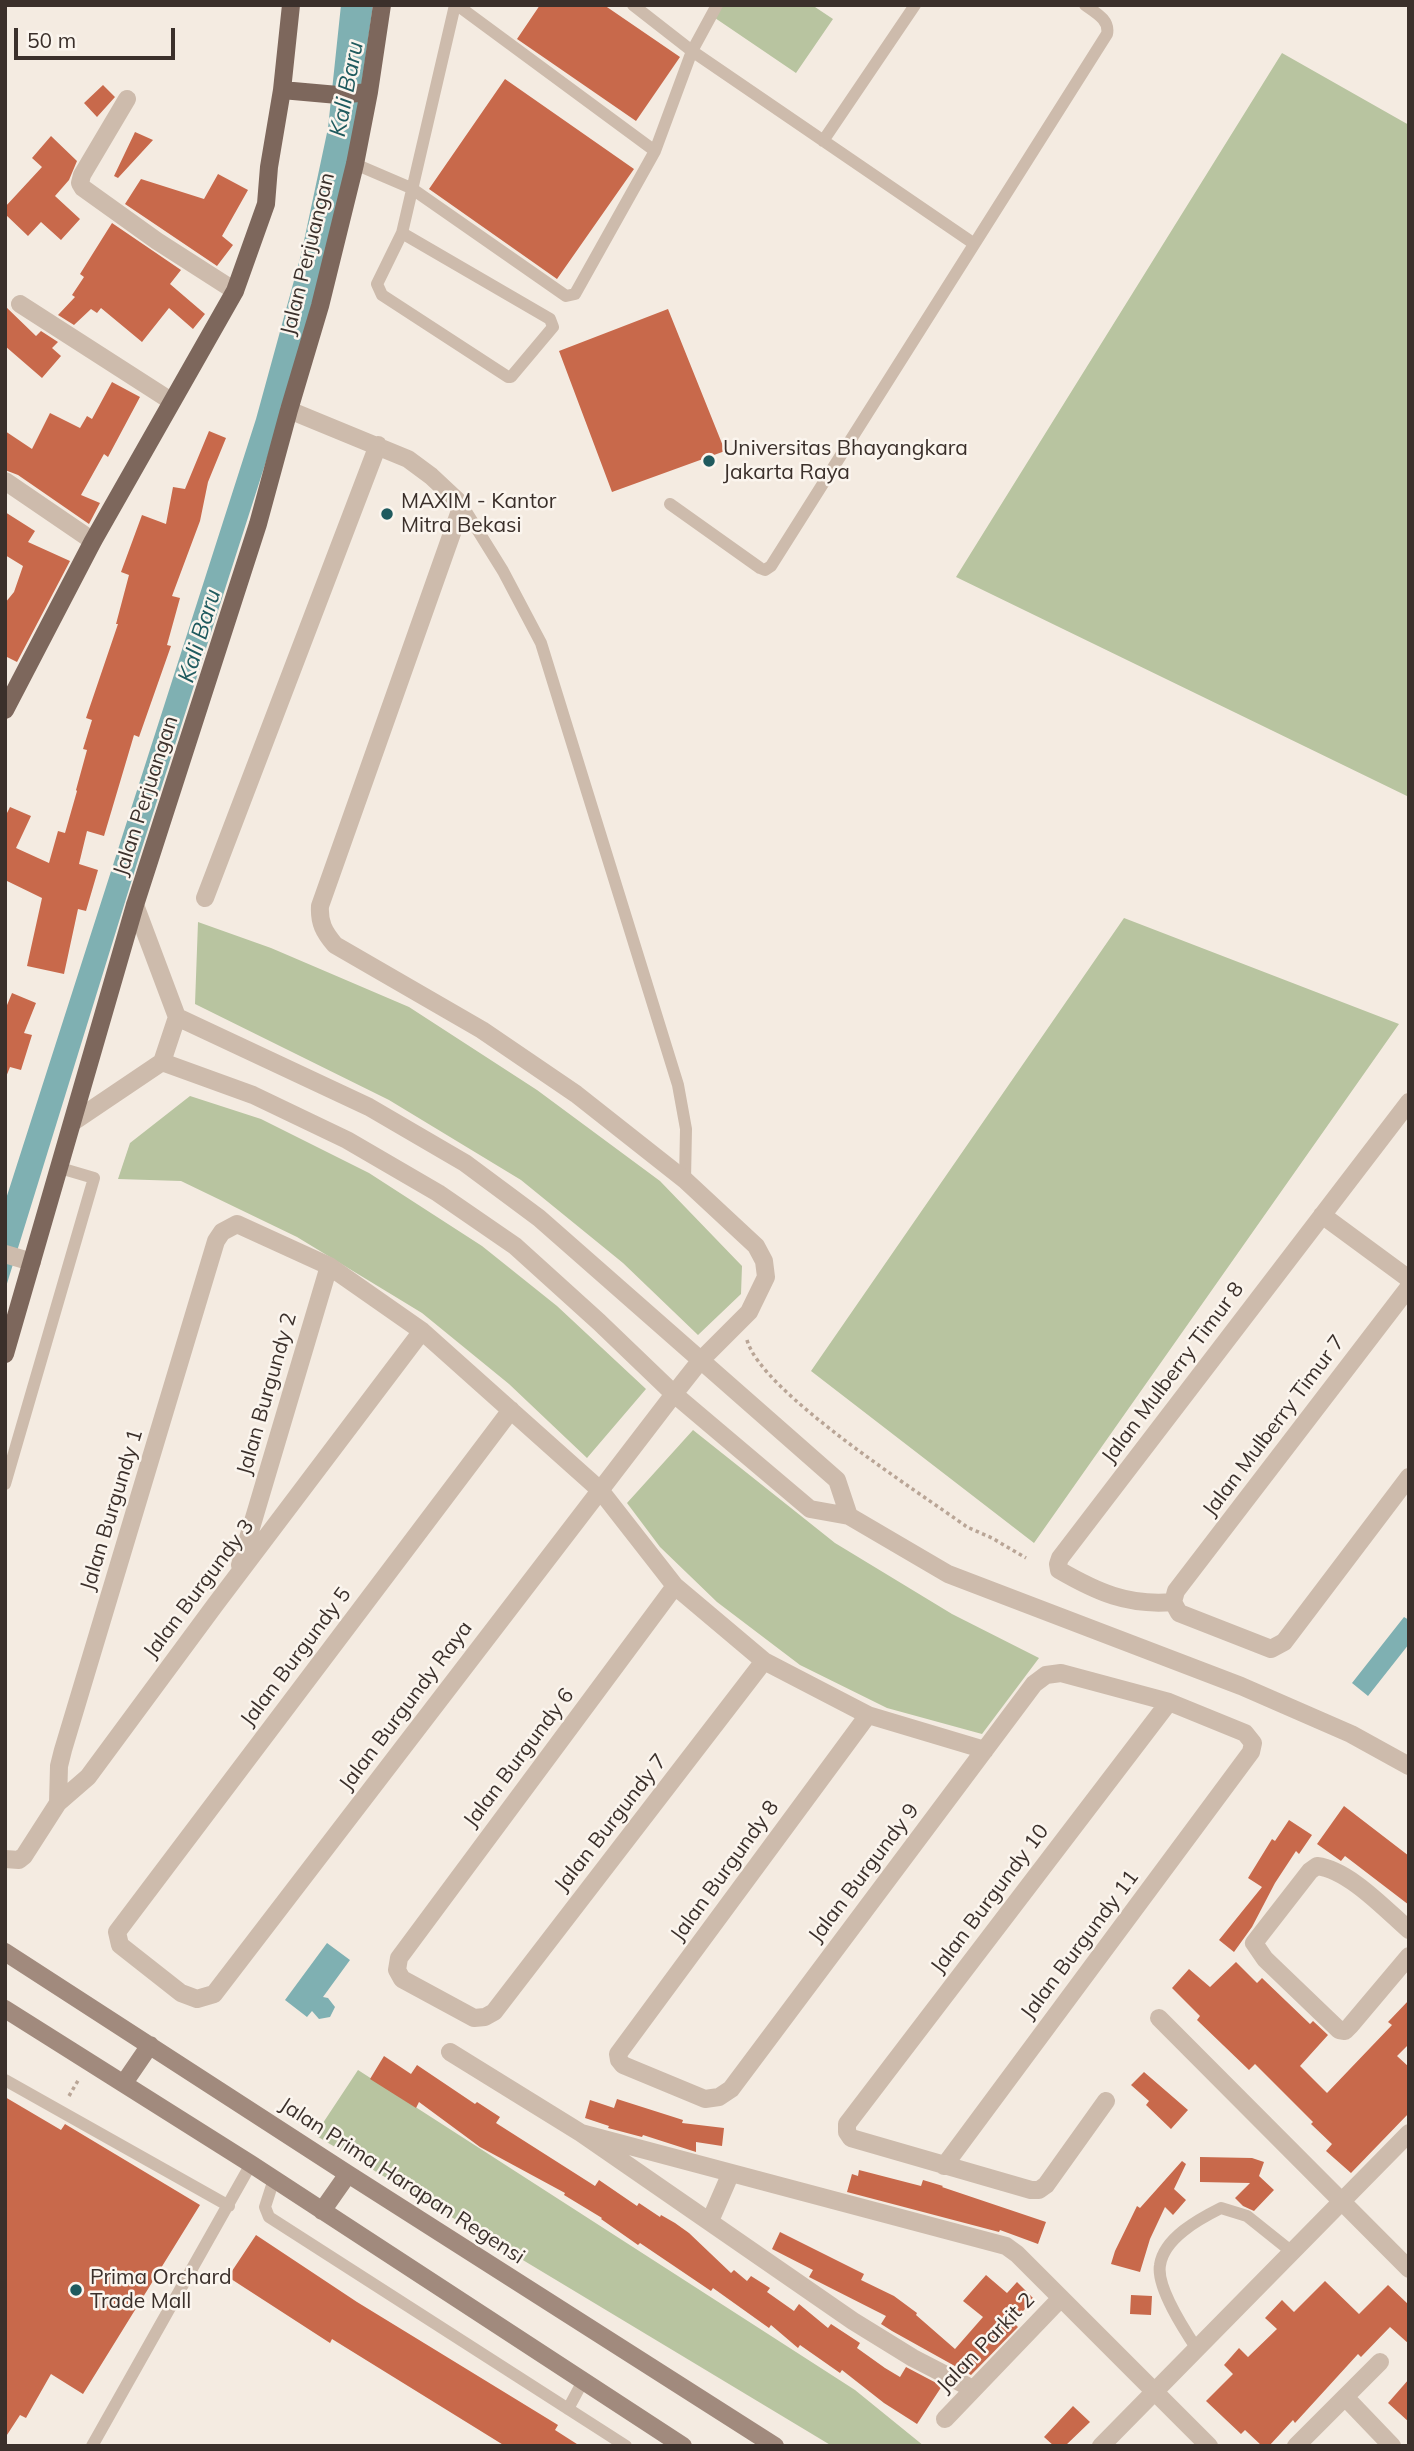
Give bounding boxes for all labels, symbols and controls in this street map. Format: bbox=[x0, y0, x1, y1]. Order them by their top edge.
scale bar bbox=[18, 14, 178, 58]
text: 50 m bbox=[27, 27, 76, 53]
water label: Kali Baru bbox=[324, 39, 370, 139]
street label: Jalan Perjuangan bbox=[276, 170, 340, 338]
place label: Universitas Bhayangkara Jakarta Raya bbox=[723, 436, 968, 486]
marker: Universitas Bhayangkara Jakarta Raya bbox=[701, 453, 717, 469]
place label: MAXIM - Kantor Mitra Bekasi bbox=[401, 489, 556, 539]
marker: MAXIM - Kantor Mitra Bekasi bbox=[379, 506, 395, 522]
water label: Kali Baru bbox=[173, 586, 227, 686]
street label: Jalan Perjuangan bbox=[108, 713, 184, 879]
street label: Jalan Mulberry Timur 8 bbox=[1097, 1277, 1249, 1469]
street label: Jalan Burgundy 2 bbox=[232, 1310, 302, 1478]
street label: Jalan Mulberry Timur 7 bbox=[1198, 1330, 1350, 1522]
street label: Jalan Burgundy 1 bbox=[75, 1426, 149, 1594]
street label: Jalan Burgundy 3 bbox=[138, 1514, 260, 1664]
street label: Jalan Burgundy 5 bbox=[235, 1582, 357, 1732]
street label: Jalan Burgundy Raya bbox=[334, 1616, 478, 1796]
street label: Jalan Burgundy 6 bbox=[458, 1683, 580, 1833]
street label: Jalan Burgundy 7 bbox=[549, 1749, 673, 1897]
street label: Jalan Burgundy 8 bbox=[666, 1796, 784, 1946]
street label: Jalan Burgundy 9 bbox=[803, 1798, 925, 1948]
street label: Jalan Burgundy 10 bbox=[926, 1819, 1054, 1979]
street label: Jalan Burgundy 11 bbox=[1016, 1865, 1144, 2025]
street label: Jalan Prima Harapan Regensi bbox=[275, 2092, 529, 2270]
place label: Prima Orchard Trade Mall bbox=[90, 2265, 232, 2315]
marker: Prima Orchard Trade Mall bbox=[68, 2282, 84, 2298]
street label: Jalan Parkit 2 bbox=[932, 2288, 1040, 2398]

